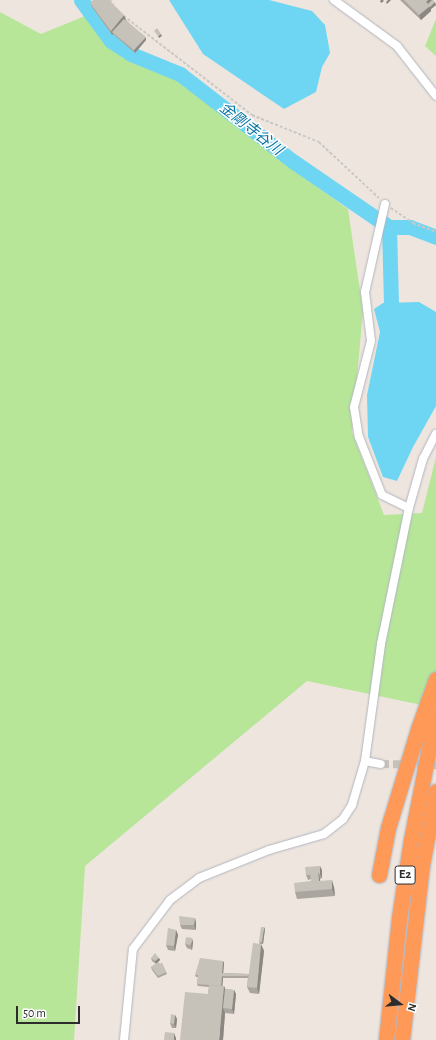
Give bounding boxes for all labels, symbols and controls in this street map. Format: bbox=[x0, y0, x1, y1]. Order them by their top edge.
water label: 金剛寺谷川 bbox=[216, 99, 286, 159]
road number: E2 bbox=[394, 864, 416, 886]
north arrow bbox=[380, 984, 420, 1024]
scale bar bbox=[18, 998, 82, 1024]
text: N bbox=[406, 1002, 418, 1013]
text: 50 m bbox=[23, 1007, 46, 1019]

